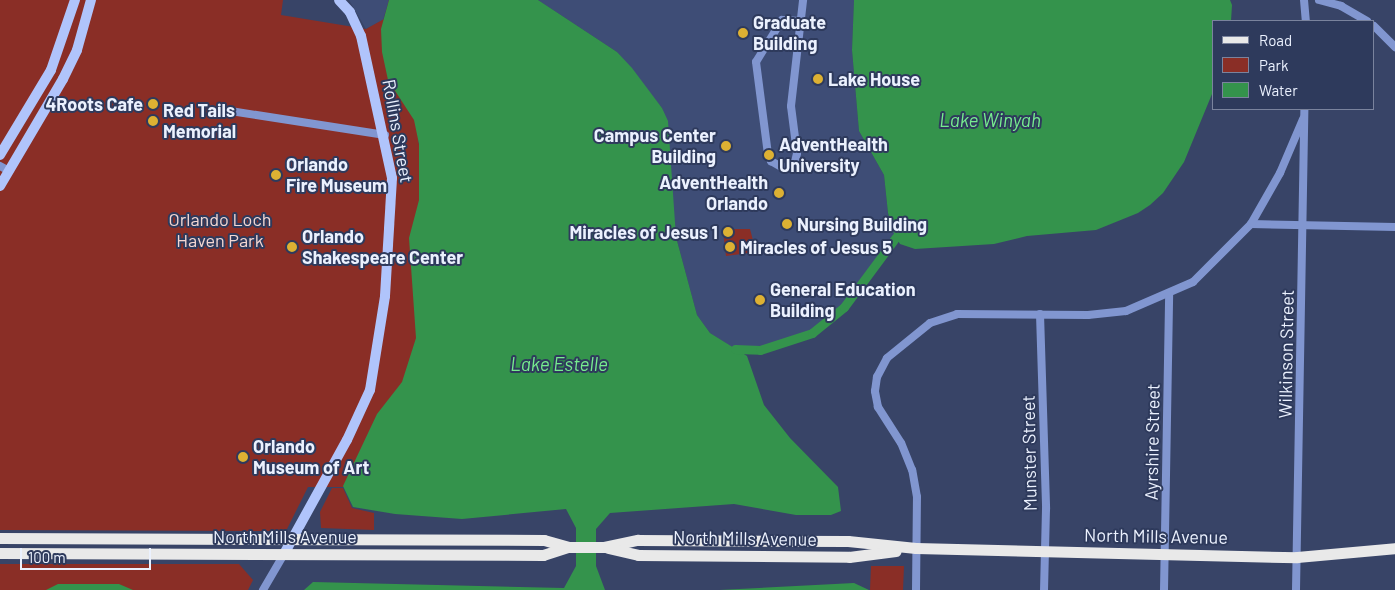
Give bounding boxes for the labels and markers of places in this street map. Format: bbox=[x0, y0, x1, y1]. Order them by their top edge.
place label: Graduate Building bbox=[753, 12, 826, 54]
marker: Graduate Building bbox=[737, 27, 749, 39]
place label: Lake House bbox=[828, 68, 920, 90]
marker: Lake House bbox=[812, 73, 824, 85]
place label: 4Roots Cafe bbox=[45, 93, 143, 115]
marker: 4Roots Cafe bbox=[147, 98, 159, 110]
place label: Red Tails Memorial bbox=[163, 100, 236, 142]
marker: Red Tails Memorial bbox=[147, 115, 159, 127]
place label: Campus Center Building bbox=[594, 125, 716, 168]
place label: AdventHealth University bbox=[779, 134, 888, 176]
marker: Campus Center Building bbox=[720, 140, 732, 152]
marker: AdventHealth University bbox=[763, 149, 775, 161]
place label: Orlando Fire Museum bbox=[286, 154, 387, 196]
marker: Orlando Fire Museum bbox=[270, 169, 282, 181]
place label: AdventHealth Orlando bbox=[659, 172, 768, 214]
marker: AdventHealth Orlando bbox=[772, 186, 786, 200]
place label: Nursing Building bbox=[797, 213, 927, 235]
marker: Nursing Building bbox=[781, 218, 793, 230]
place label: Miracles of Jesus 1 bbox=[569, 221, 718, 243]
place label: Orlando Shakespeare Center bbox=[302, 226, 463, 268]
marker: Miracles of Jesus 1 bbox=[722, 226, 734, 238]
place label: Miracles of Jesus 5 bbox=[740, 236, 892, 258]
marker: Orlando Shakespeare Center bbox=[286, 241, 298, 253]
marker: Miracles of Jesus 5 bbox=[724, 241, 736, 253]
place label: General Education Building bbox=[770, 279, 916, 322]
marker: General Education Building bbox=[754, 294, 766, 306]
place label: Orlando Museum of Art bbox=[253, 436, 369, 478]
marker: Orlando Museum of Art bbox=[237, 451, 249, 463]

